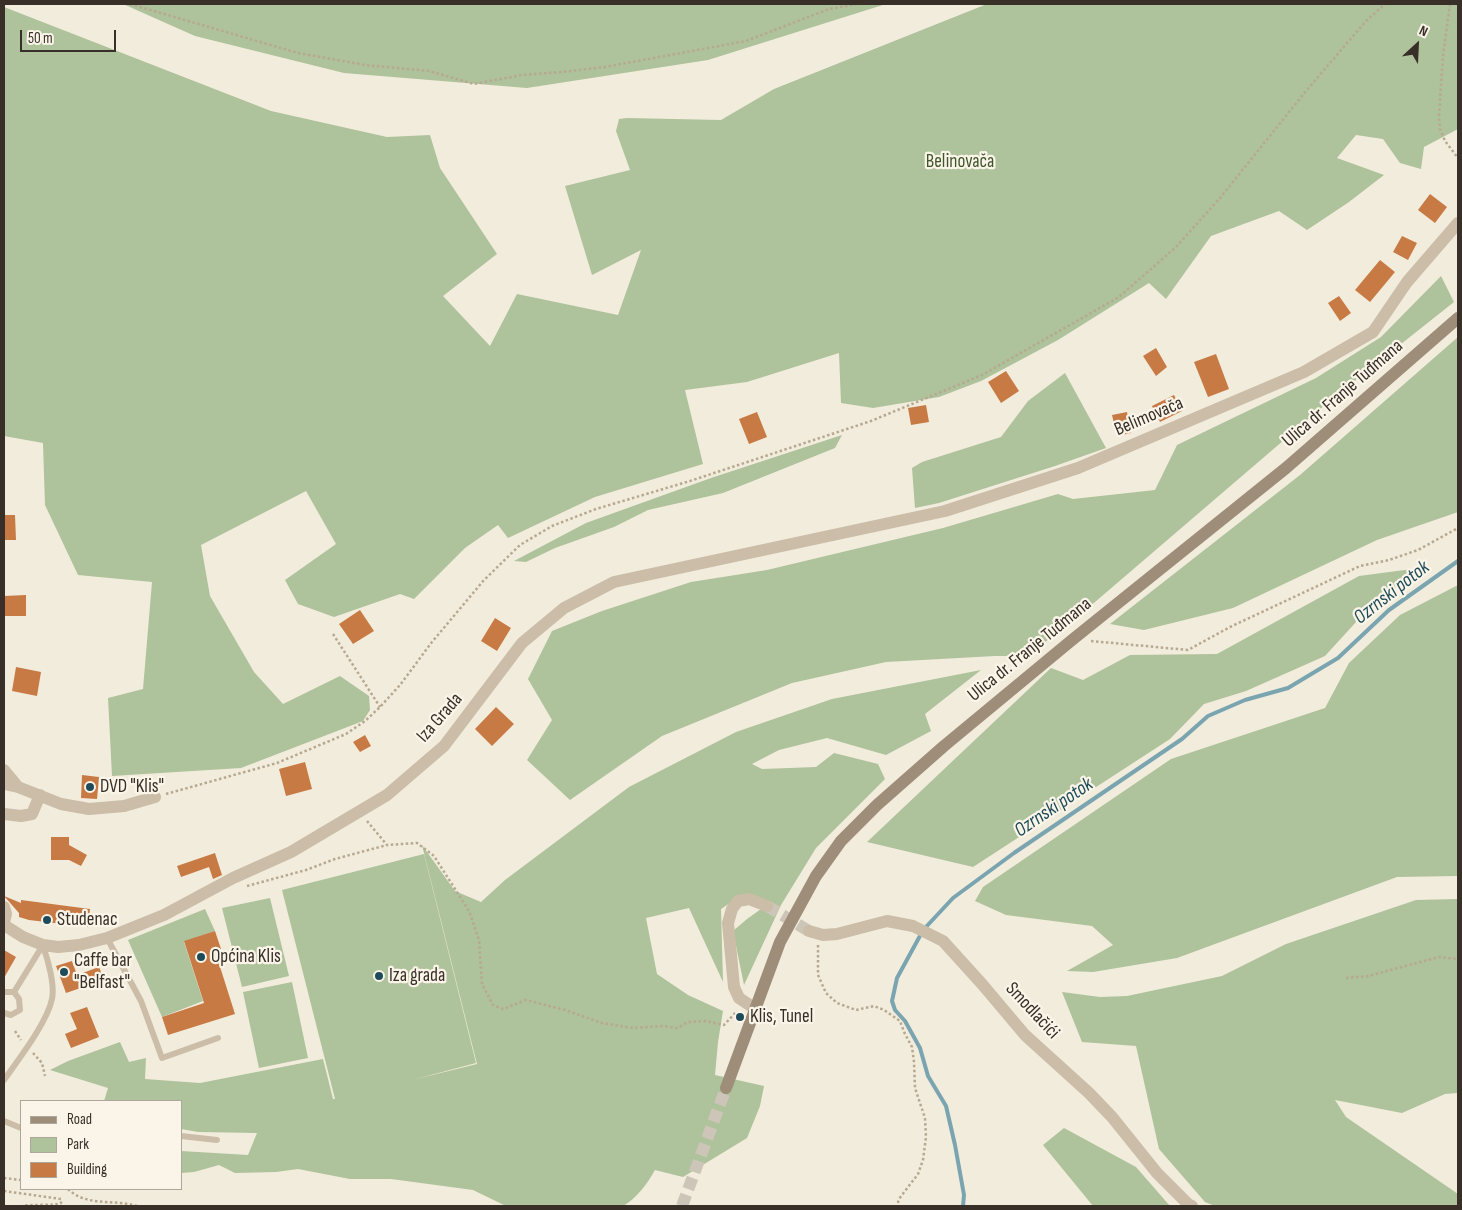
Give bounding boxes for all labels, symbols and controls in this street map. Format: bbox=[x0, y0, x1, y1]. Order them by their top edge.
scale bar bbox=[22, 20, 119, 52]
north arrow bbox=[1392, 20, 1442, 70]
text: N bbox=[1417, 22, 1431, 40]
text: 50 m bbox=[28, 29, 53, 48]
park label: Belinovača bbox=[926, 151, 994, 173]
street label: Ulica dr. Franje Tuđmana bbox=[1278, 335, 1408, 453]
street label: Belimovača bbox=[1111, 392, 1187, 442]
water label: Ozrnski potok bbox=[1349, 556, 1435, 630]
street label: Ulica dr. Franje Tuđmana bbox=[964, 593, 1096, 707]
street label: Iza Grada bbox=[412, 689, 468, 747]
water label: Ozrnski potok bbox=[1010, 773, 1098, 843]
place label: DVD "Klis" bbox=[100, 776, 164, 798]
marker: DVD "Klis" bbox=[84, 781, 96, 793]
place label: Studenac bbox=[57, 909, 117, 931]
marker: Studenac bbox=[41, 914, 53, 926]
place label: Općina Klis bbox=[211, 946, 281, 968]
place label: Caffe bar "Belfast" bbox=[74, 950, 132, 994]
marker: Općina Klis bbox=[195, 951, 207, 963]
place label: Iza grada bbox=[389, 965, 445, 987]
marker: Caffe bar "Belfast" bbox=[58, 966, 70, 978]
marker: Iza grada bbox=[373, 970, 385, 982]
street label: Smodlačići bbox=[1000, 978, 1064, 1044]
place label: Klis, Tunel bbox=[750, 1006, 813, 1028]
marker: Klis, Tunel bbox=[734, 1011, 746, 1023]
legend bbox=[20, 1100, 182, 1190]
text: Road bbox=[67, 1110, 92, 1129]
text: Park bbox=[67, 1135, 89, 1154]
text: Building bbox=[67, 1160, 107, 1179]

